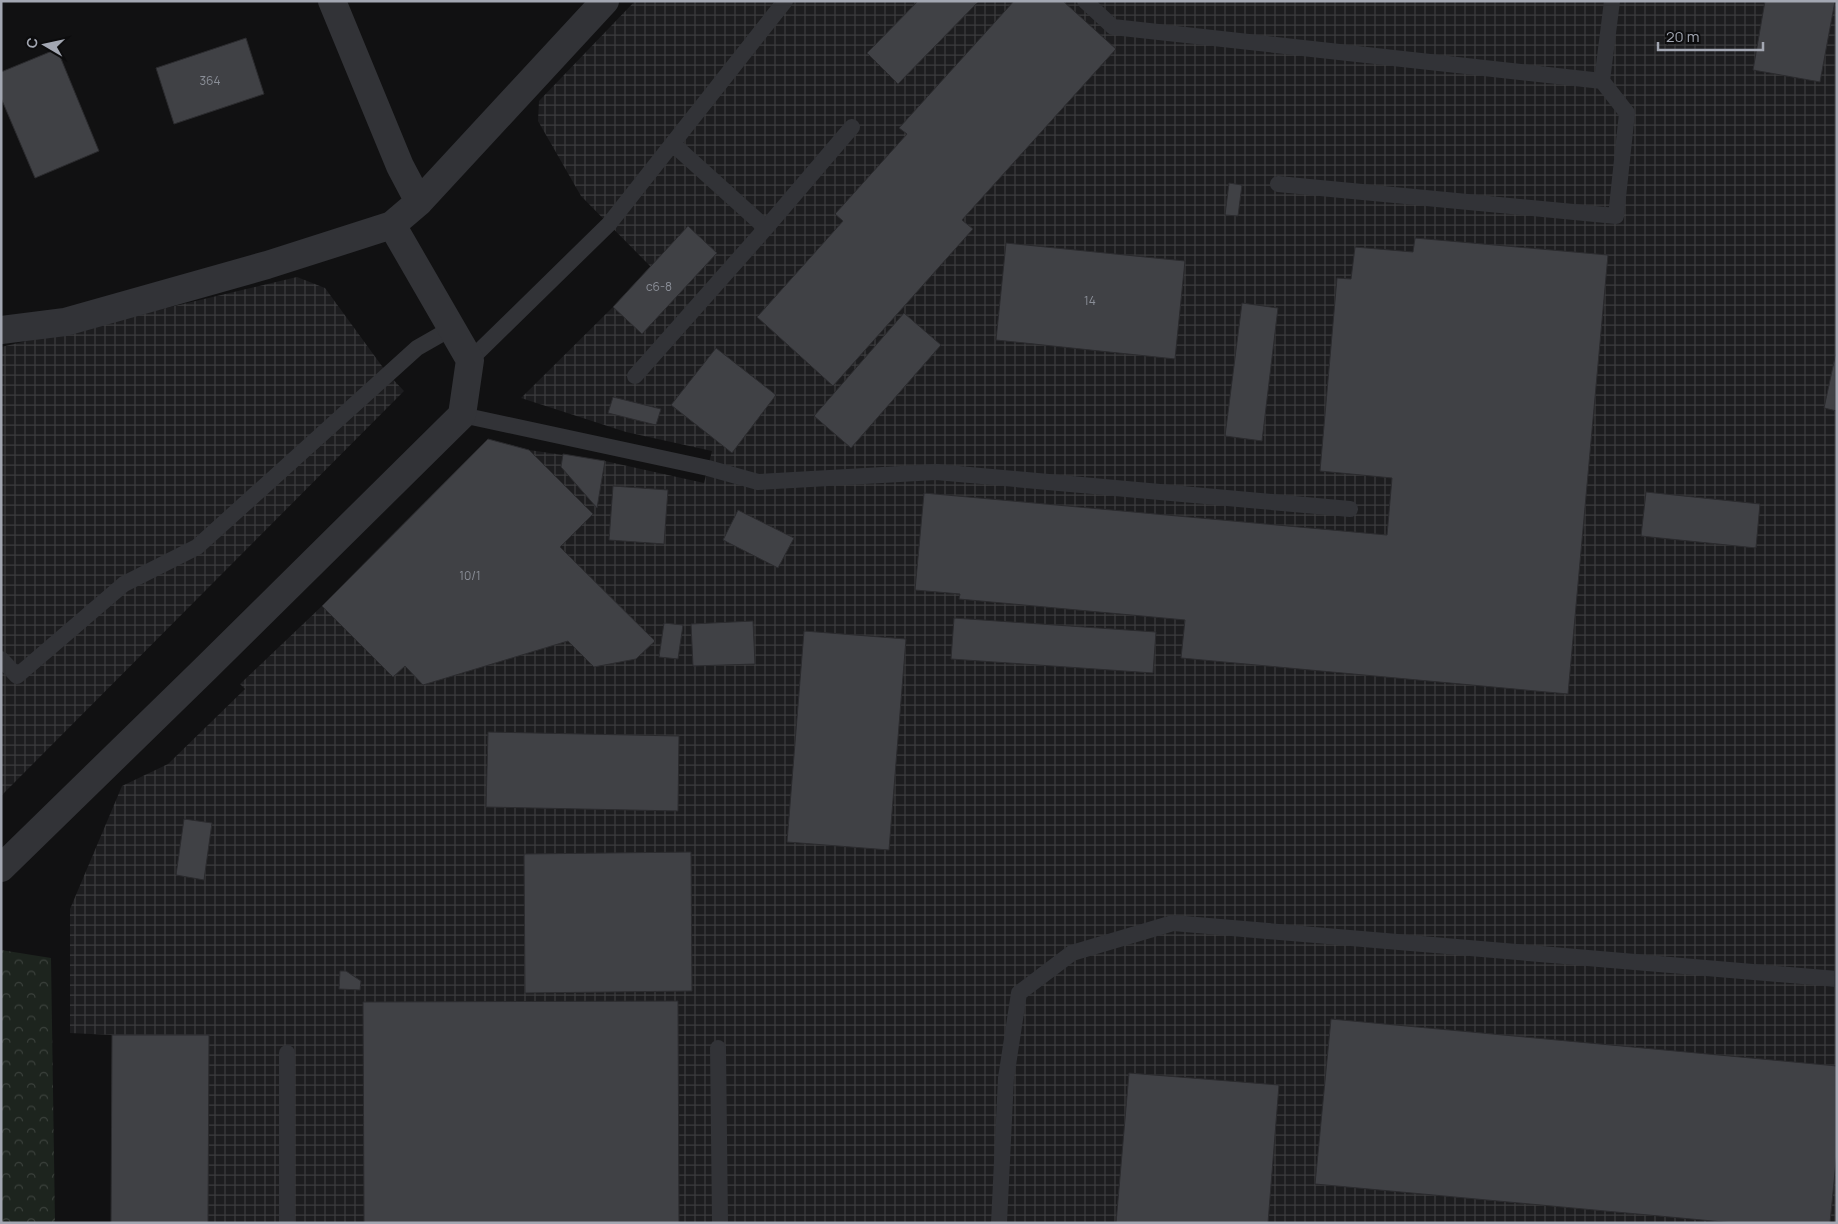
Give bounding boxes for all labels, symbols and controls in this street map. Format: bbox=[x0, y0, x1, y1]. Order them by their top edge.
north arrow bbox=[20, 20, 70, 70]
scale bar bbox=[1658, 20, 1763, 52]
text: 20 m bbox=[1666, 26, 1699, 47]
text: С bbox=[21, 36, 42, 49]
house number: 364 bbox=[199, 72, 221, 89]
house number: с6-8 bbox=[646, 278, 672, 295]
house number: 14 bbox=[1084, 292, 1096, 309]
house number: 10/1 bbox=[459, 567, 481, 584]

